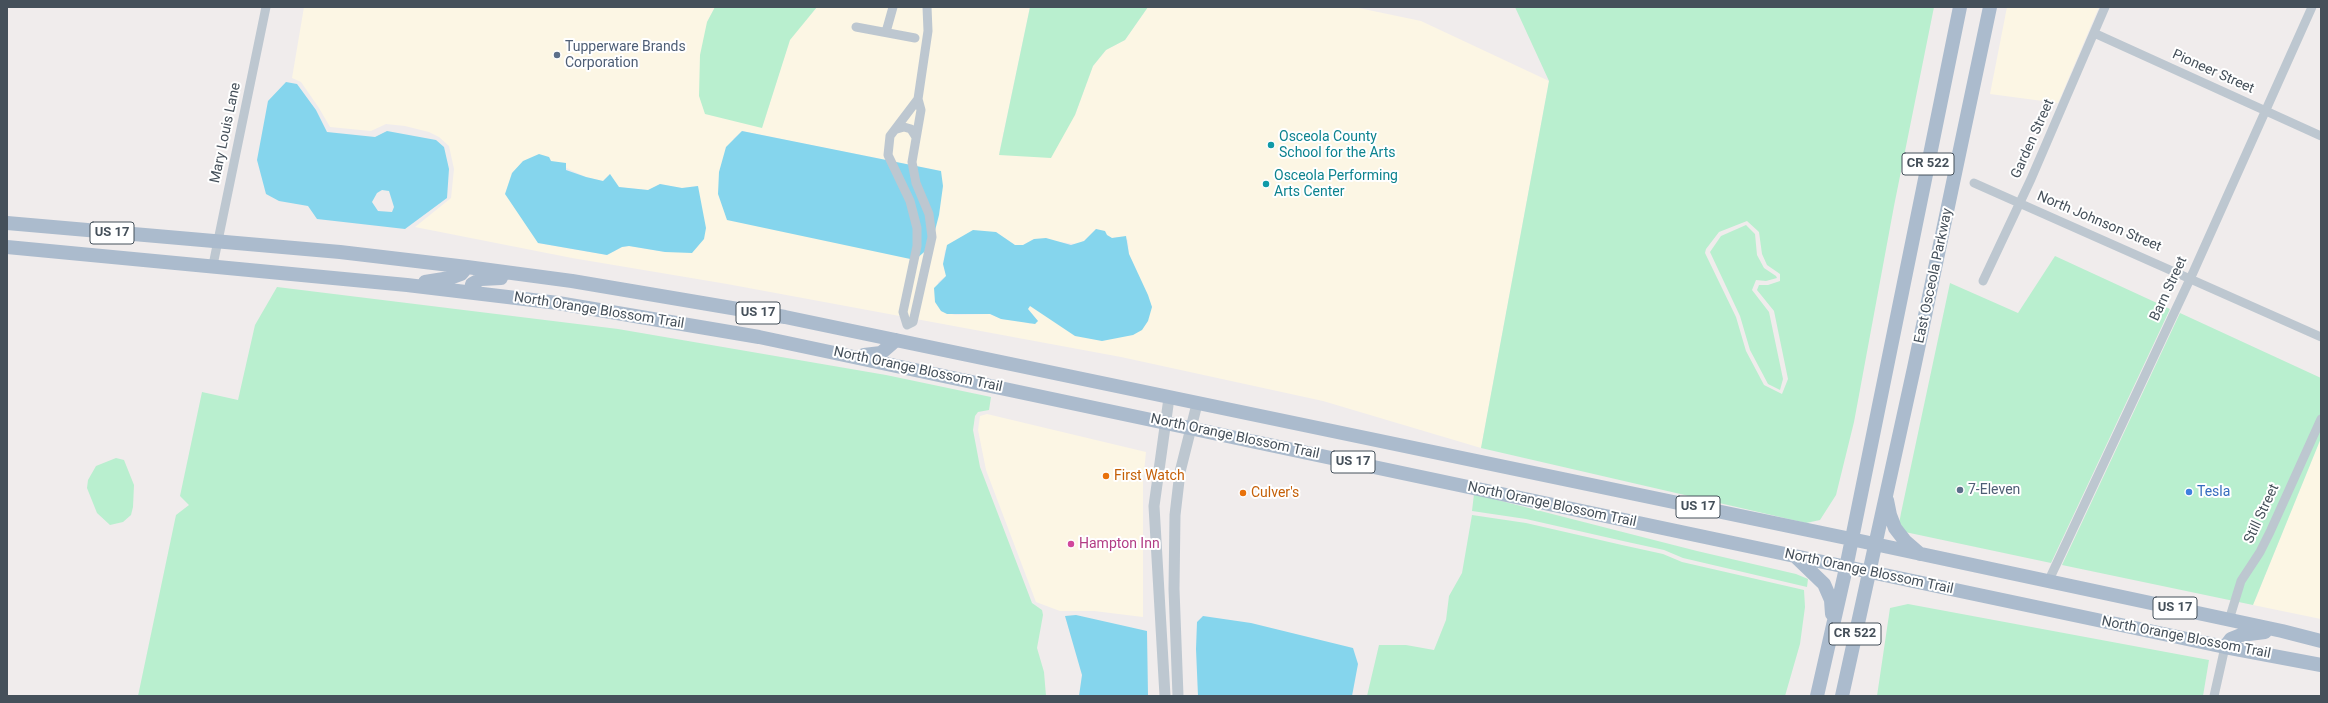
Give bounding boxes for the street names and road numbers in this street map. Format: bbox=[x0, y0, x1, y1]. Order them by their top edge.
street label: Pioneer Street bbox=[2169, 46, 2257, 98]
street label: Mary Louis Lane bbox=[207, 81, 245, 185]
street label: Garden Street bbox=[2008, 97, 2058, 181]
road number: CR 522 bbox=[1902, 153, 1954, 175]
street label: North Johnson Street bbox=[2034, 188, 2164, 256]
street label: East Osceola Parkway bbox=[1911, 207, 1957, 345]
road number: US 17 bbox=[90, 222, 134, 244]
street label: Barn Street bbox=[2147, 254, 2191, 324]
street label: North Orange Blossom Trail bbox=[513, 289, 685, 333]
road number: US 17 bbox=[736, 302, 780, 324]
street label: North Orange Blossom Trail bbox=[832, 344, 1004, 396]
street label: North Orange Blossom Trail bbox=[1149, 411, 1321, 463]
road number: US 17 bbox=[1331, 451, 1375, 473]
street label: North Orange Blossom Trail bbox=[1466, 479, 1638, 531]
street label: Still Street bbox=[2241, 482, 2283, 546]
road number: US 17 bbox=[1676, 496, 1720, 518]
street label: North Orange Blossom Trail bbox=[1783, 546, 1955, 598]
road number: US 17 bbox=[2153, 597, 2197, 619]
street label: North Orange Blossom Trail bbox=[2100, 613, 2272, 663]
road number: CR 522 bbox=[1829, 623, 1881, 645]

